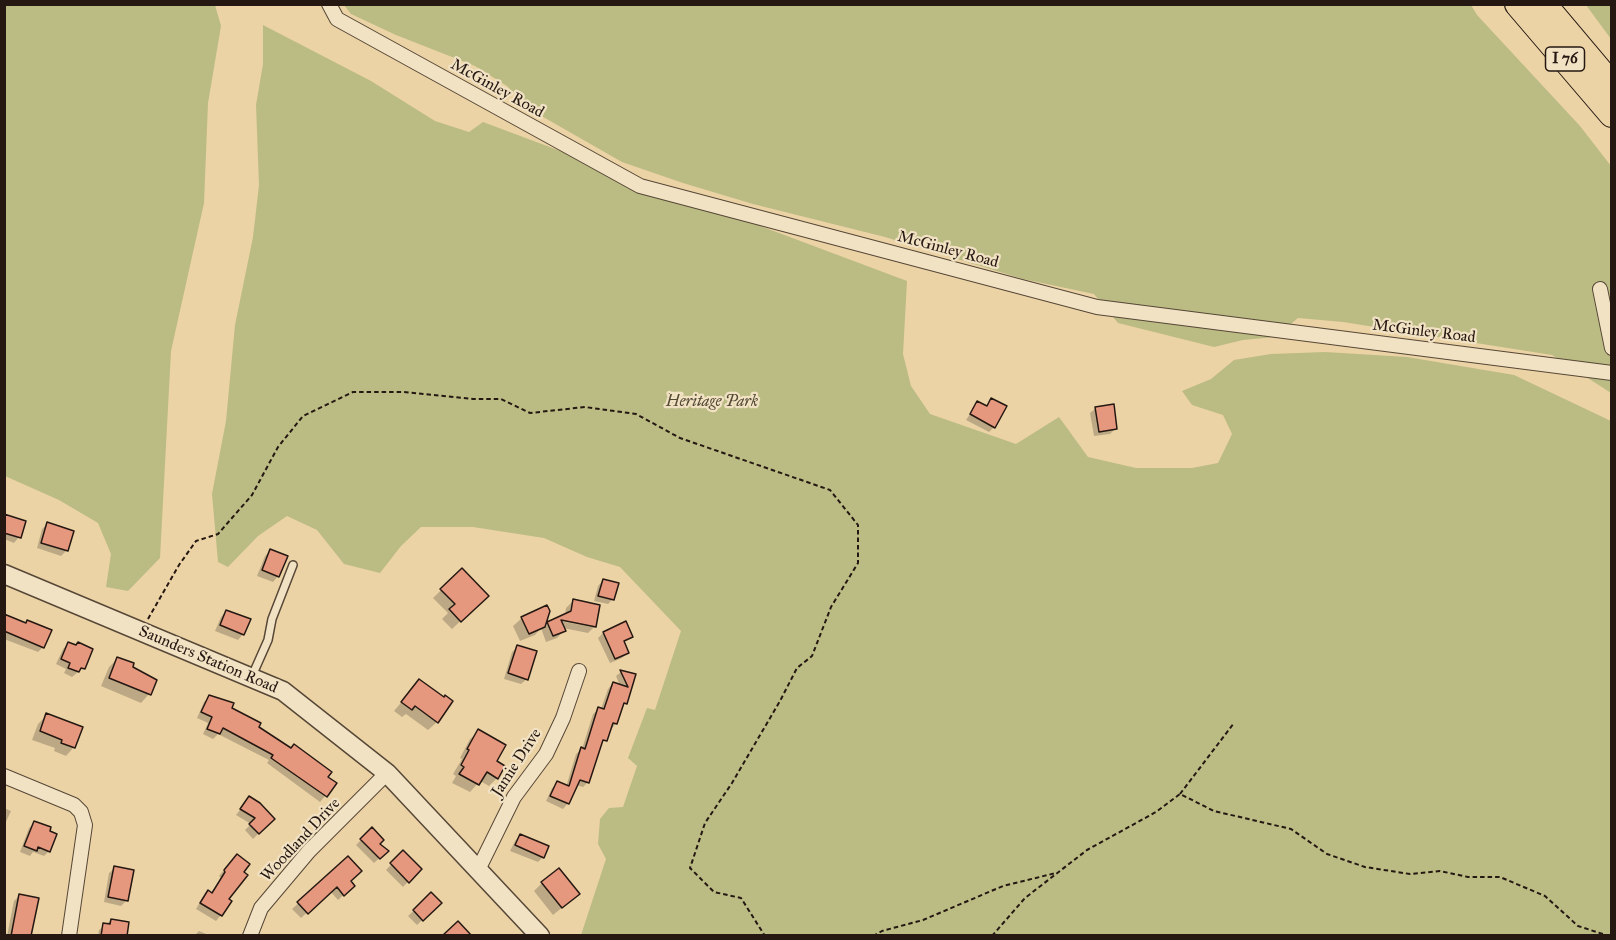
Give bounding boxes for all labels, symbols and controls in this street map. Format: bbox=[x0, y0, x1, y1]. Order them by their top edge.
road number: I 76 bbox=[1546, 47, 1584, 71]
street label: McGinley Road bbox=[447, 55, 547, 123]
street label: McGinley Road bbox=[895, 227, 1001, 273]
street label: McGinley Road bbox=[1371, 316, 1477, 348]
park label: Heritage Park bbox=[666, 392, 758, 412]
street label: Saunders Station Road bbox=[136, 622, 280, 698]
street label: Jamie Drive bbox=[488, 725, 546, 801]
street label: Woodland Drive bbox=[257, 794, 345, 886]

